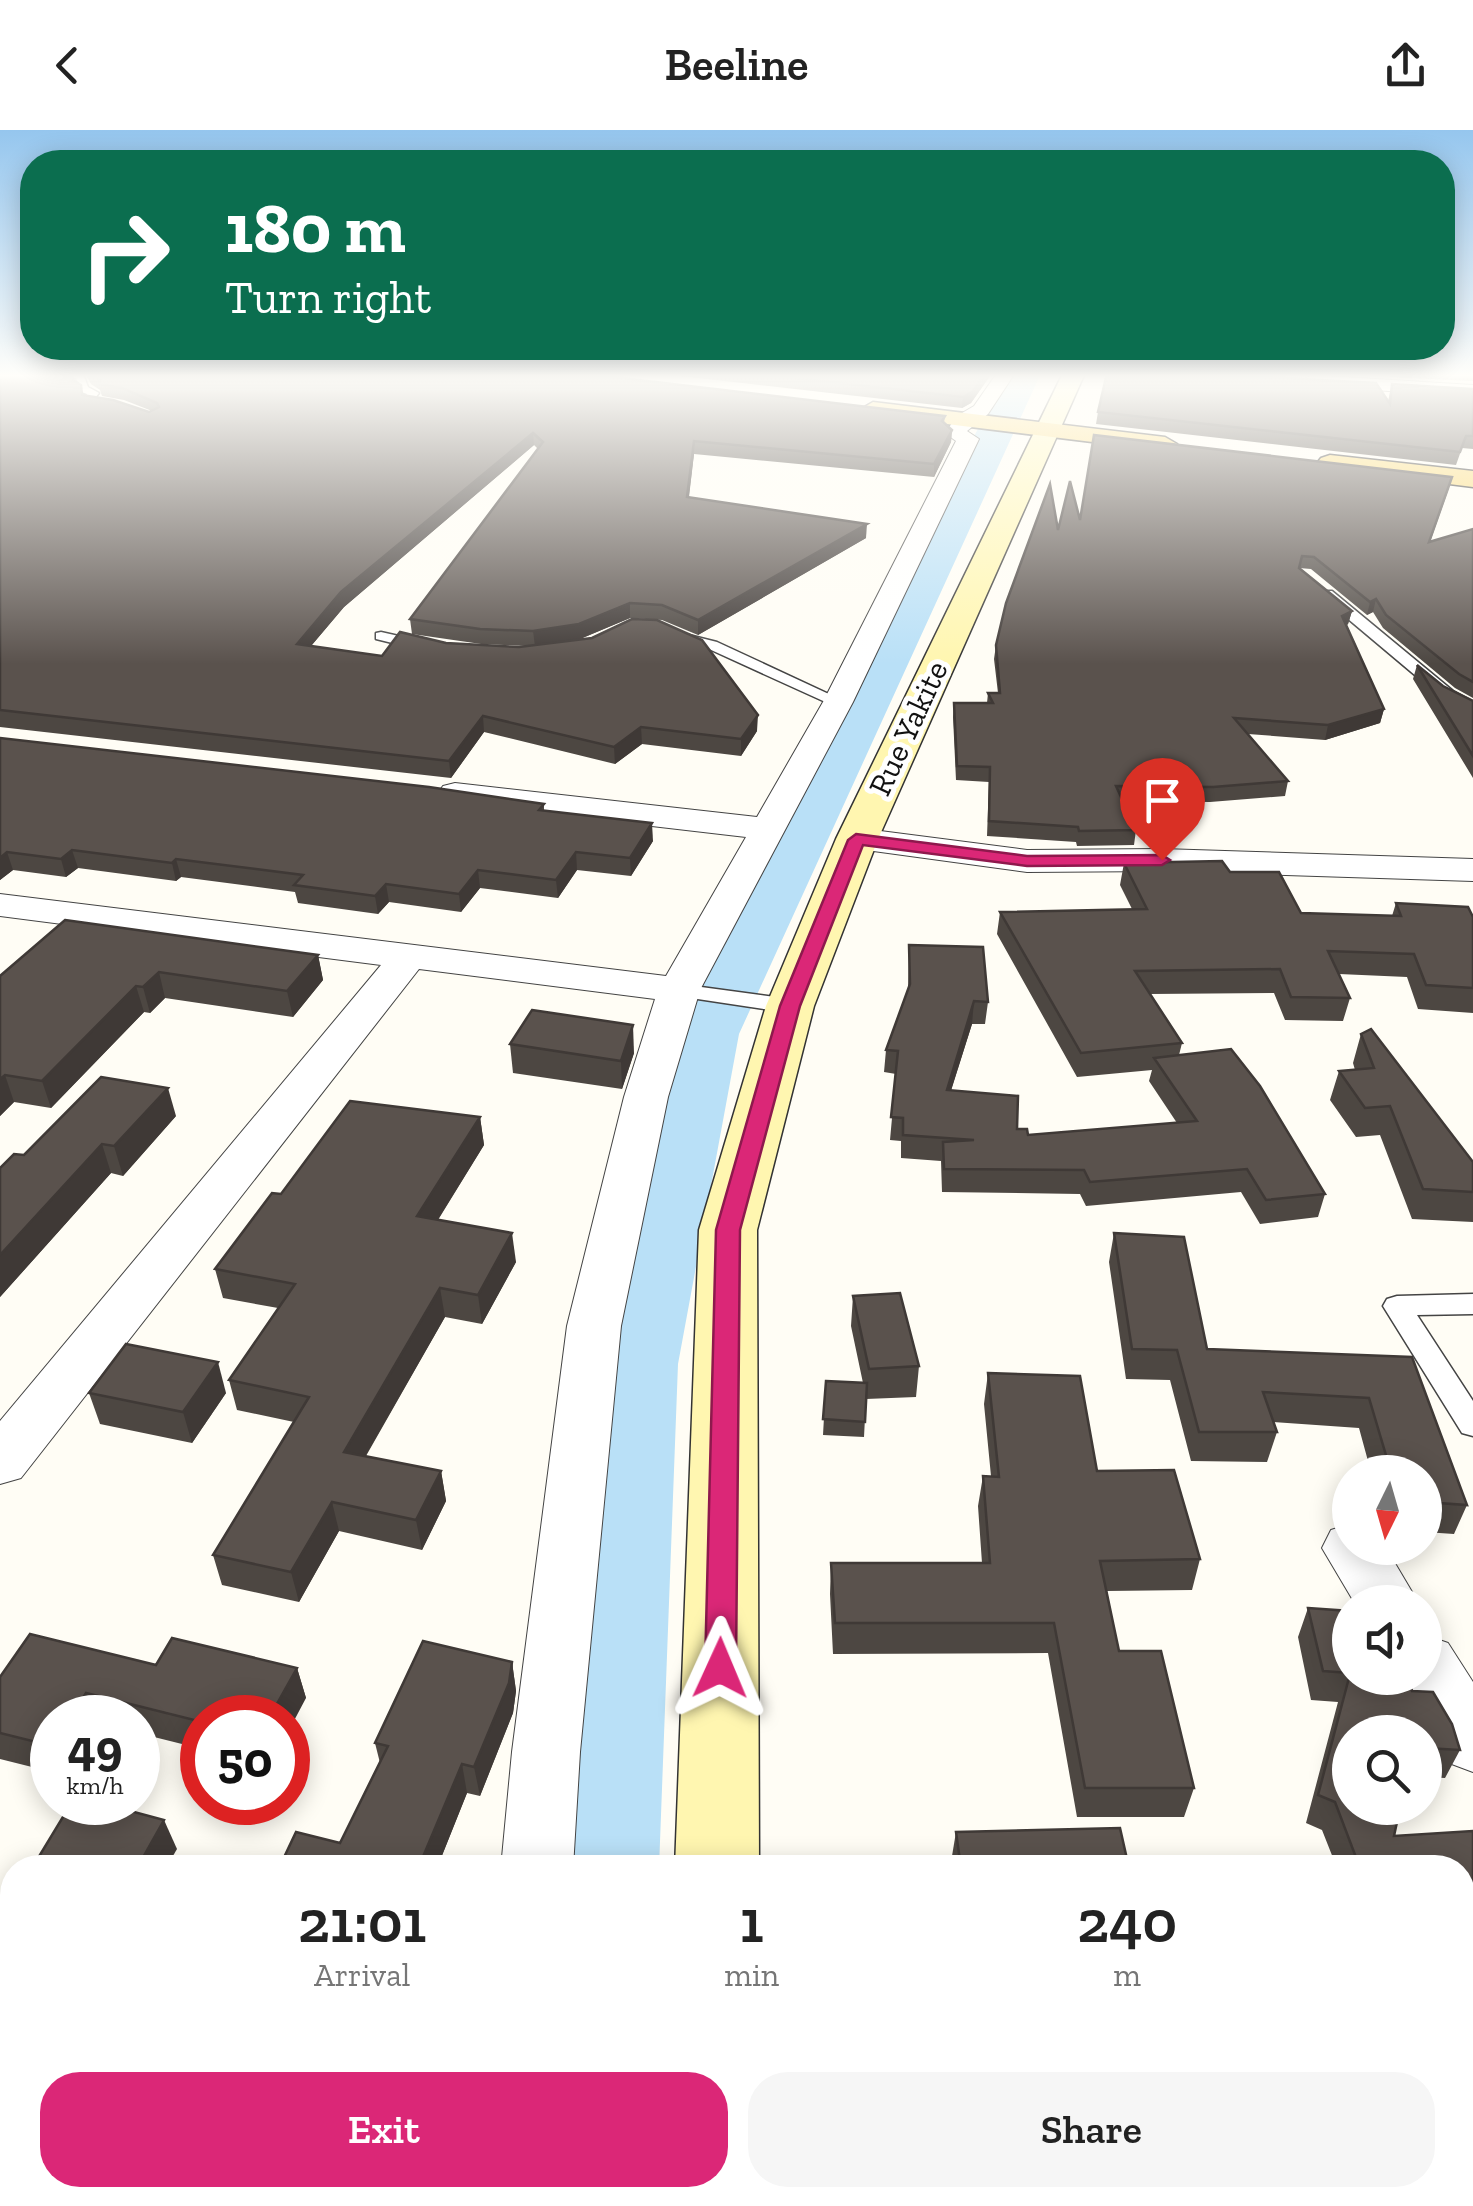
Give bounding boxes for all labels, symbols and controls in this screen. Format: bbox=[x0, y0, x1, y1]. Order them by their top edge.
icon: back bbox=[40, 38, 95, 93]
text: Beeline bbox=[664, 38, 809, 92]
icon: share bbox=[1378, 38, 1433, 93]
text: 180 m bbox=[225, 186, 406, 270]
icon: right bbox=[60, 190, 190, 320]
text: Turn right bbox=[225, 271, 431, 325]
street label: Rue Yakite bbox=[860, 655, 956, 801]
pin bbox=[1120, 758, 1205, 861]
icon: arrive bbox=[1135, 773, 1190, 828]
north arrow bbox=[1332, 1455, 1442, 1565]
map controls bbox=[1332, 1455, 1442, 1825]
button: sound bbox=[1332, 1585, 1442, 1695]
position arrow bbox=[668, 1616, 772, 1720]
speed limit sign: 50 bbox=[180, 1695, 310, 1825]
button: search bbox=[1332, 1715, 1442, 1825]
text: 49 bbox=[67, 1718, 123, 1778]
text: km/h bbox=[66, 1770, 124, 1800]
text: 21:01 bbox=[298, 1885, 426, 1957]
text: 1 bbox=[740, 1885, 764, 1957]
text: 240 bbox=[1077, 1885, 1177, 1957]
text: Arrival bbox=[314, 1956, 410, 1994]
text: min bbox=[724, 1956, 779, 1994]
text: m bbox=[1113, 1956, 1141, 1994]
button: Exit bbox=[40, 2072, 728, 2187]
button: Share bbox=[748, 2072, 1435, 2187]

